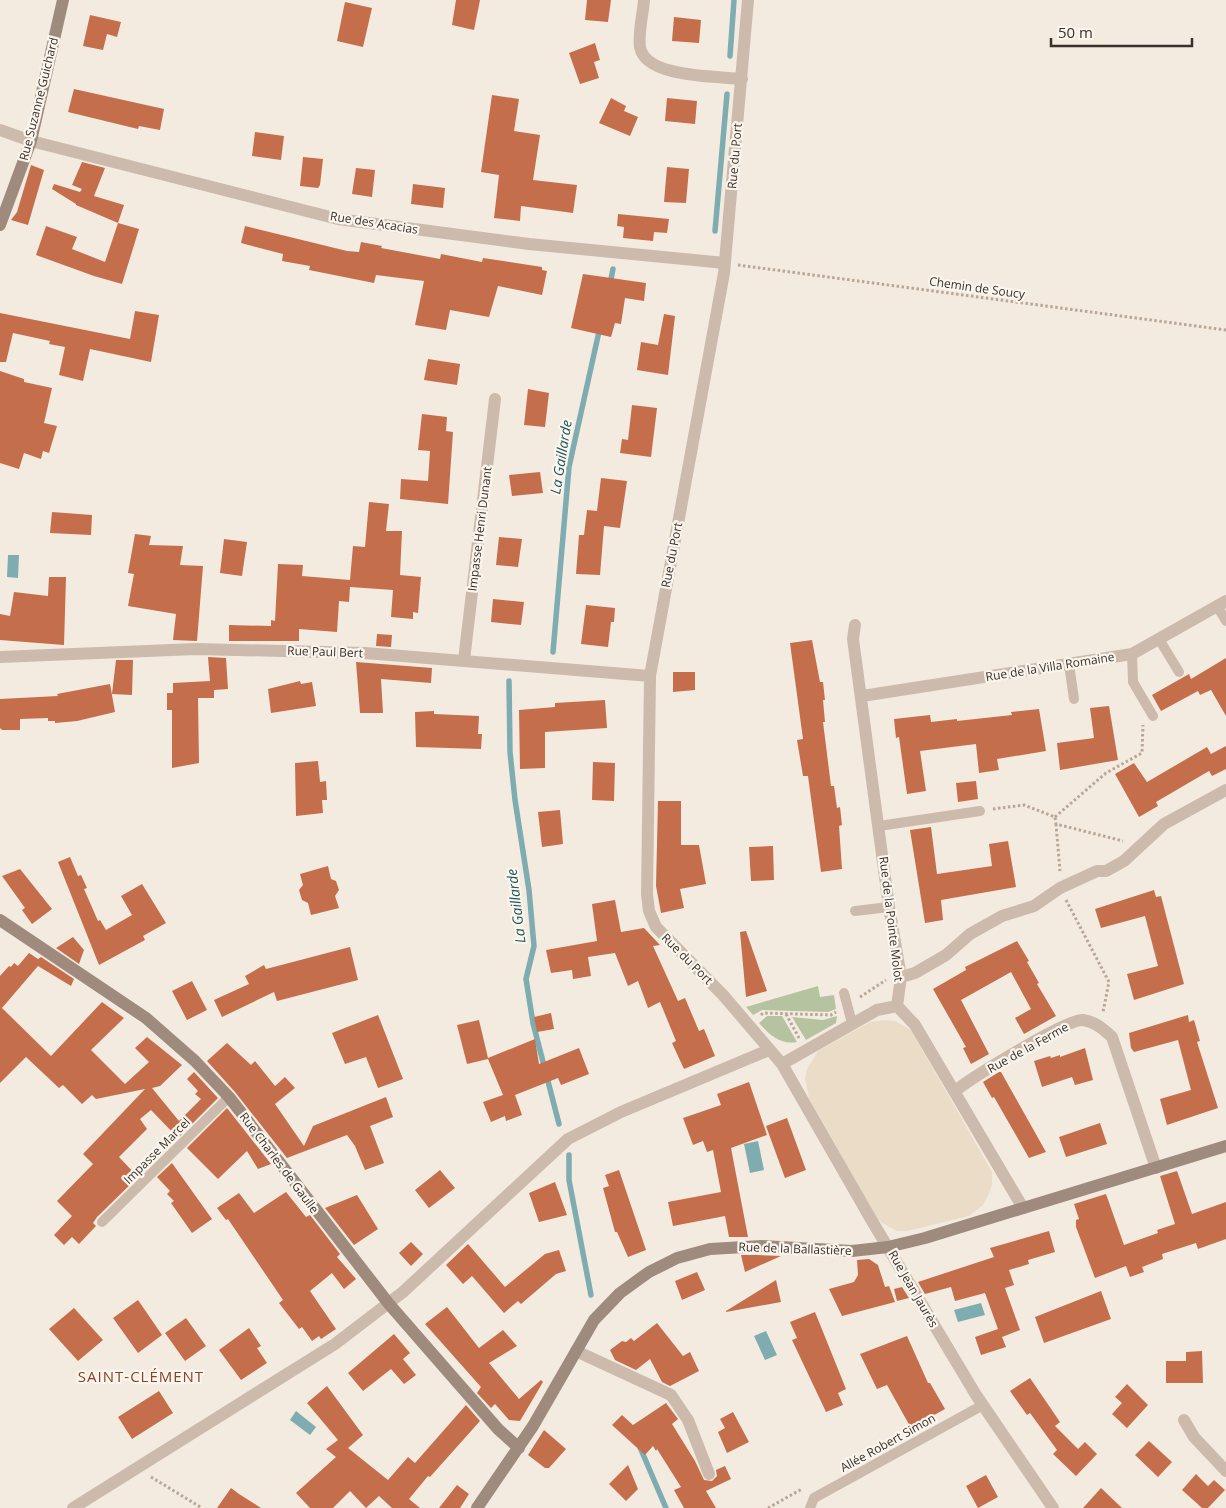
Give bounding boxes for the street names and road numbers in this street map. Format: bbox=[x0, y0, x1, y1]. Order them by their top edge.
street label: Rue Suzanne Guichard bbox=[15, 35, 62, 162]
street label: Rue du Port bbox=[723, 122, 746, 190]
street label: Rue des Acacias bbox=[329, 207, 419, 238]
street label: Chemin de Soucy bbox=[928, 272, 1027, 303]
street label: Impasse Henri Dunant bbox=[463, 466, 496, 592]
street label: Rue du Port bbox=[657, 521, 686, 589]
street label: Rue Paul Bert bbox=[287, 642, 363, 661]
street label: Rue de la Villa Romaine bbox=[984, 648, 1116, 685]
street label: Rue de la Pointe Molot bbox=[875, 855, 908, 983]
street label: Rue du Port bbox=[658, 929, 717, 988]
street label: Rue de la Ferme bbox=[984, 1018, 1072, 1077]
street label: Rue Charles de Gaulle bbox=[236, 1109, 323, 1217]
street label: Impasse Marcel bbox=[120, 1114, 194, 1188]
street label: Rue de la Ballastière bbox=[738, 1238, 852, 1259]
street label: Rue Jean Jaurès bbox=[884, 1247, 943, 1331]
street label: Allée Robert Simon bbox=[837, 1409, 938, 1476]

